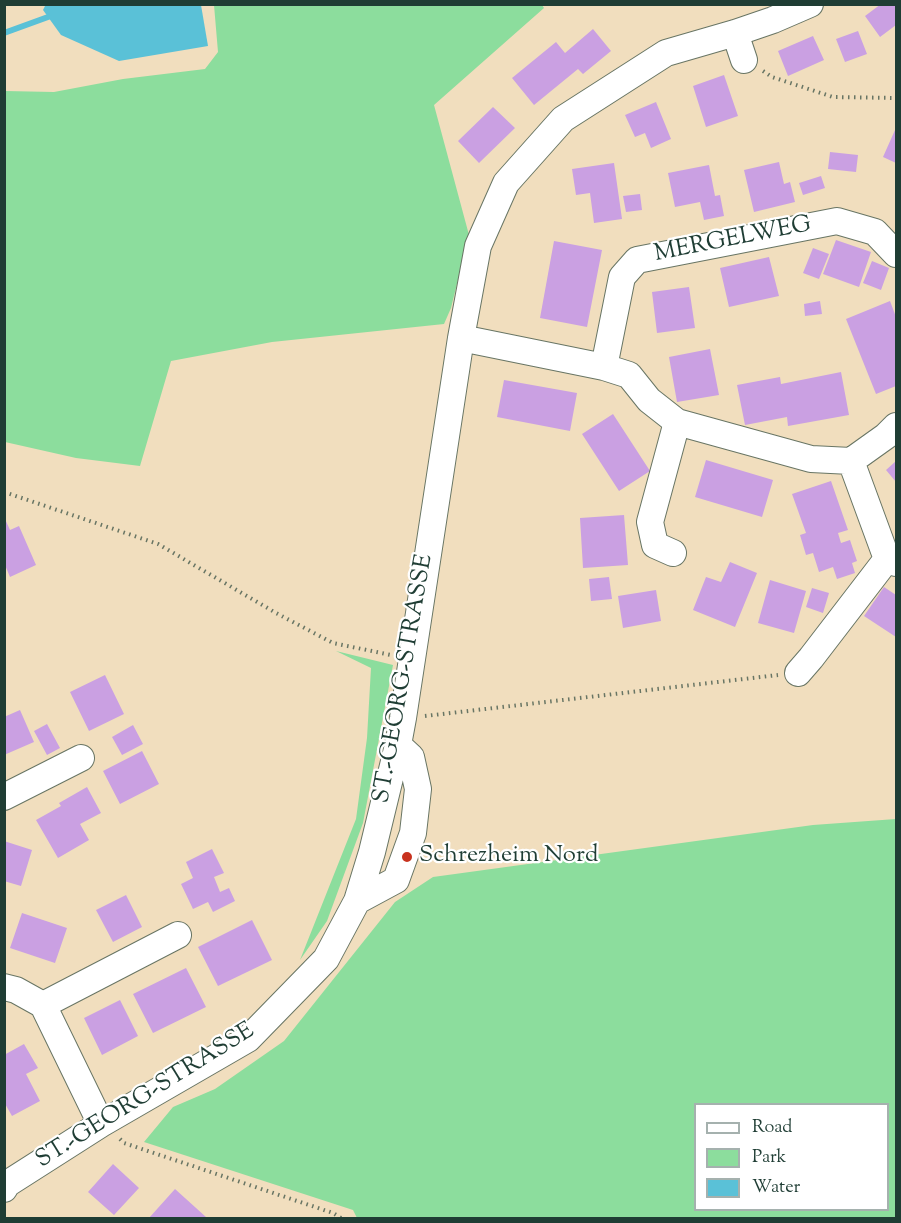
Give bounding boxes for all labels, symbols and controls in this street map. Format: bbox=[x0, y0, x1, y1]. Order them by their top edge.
street label: MERGELWEG bbox=[652, 212, 814, 270]
street label: ST.-GEORG-STRASSE bbox=[369, 552, 441, 806]
place label: Schrezheim Nord bbox=[419, 843, 598, 871]
marker: Schrezheim Nord bbox=[400, 850, 414, 864]
street label: ST.-GEORG-STRASSE bbox=[31, 1018, 261, 1176]
legend bbox=[694, 1103, 889, 1211]
text: Road bbox=[752, 1115, 792, 1141]
text: Park bbox=[752, 1145, 786, 1171]
text: Water bbox=[752, 1175, 800, 1201]

